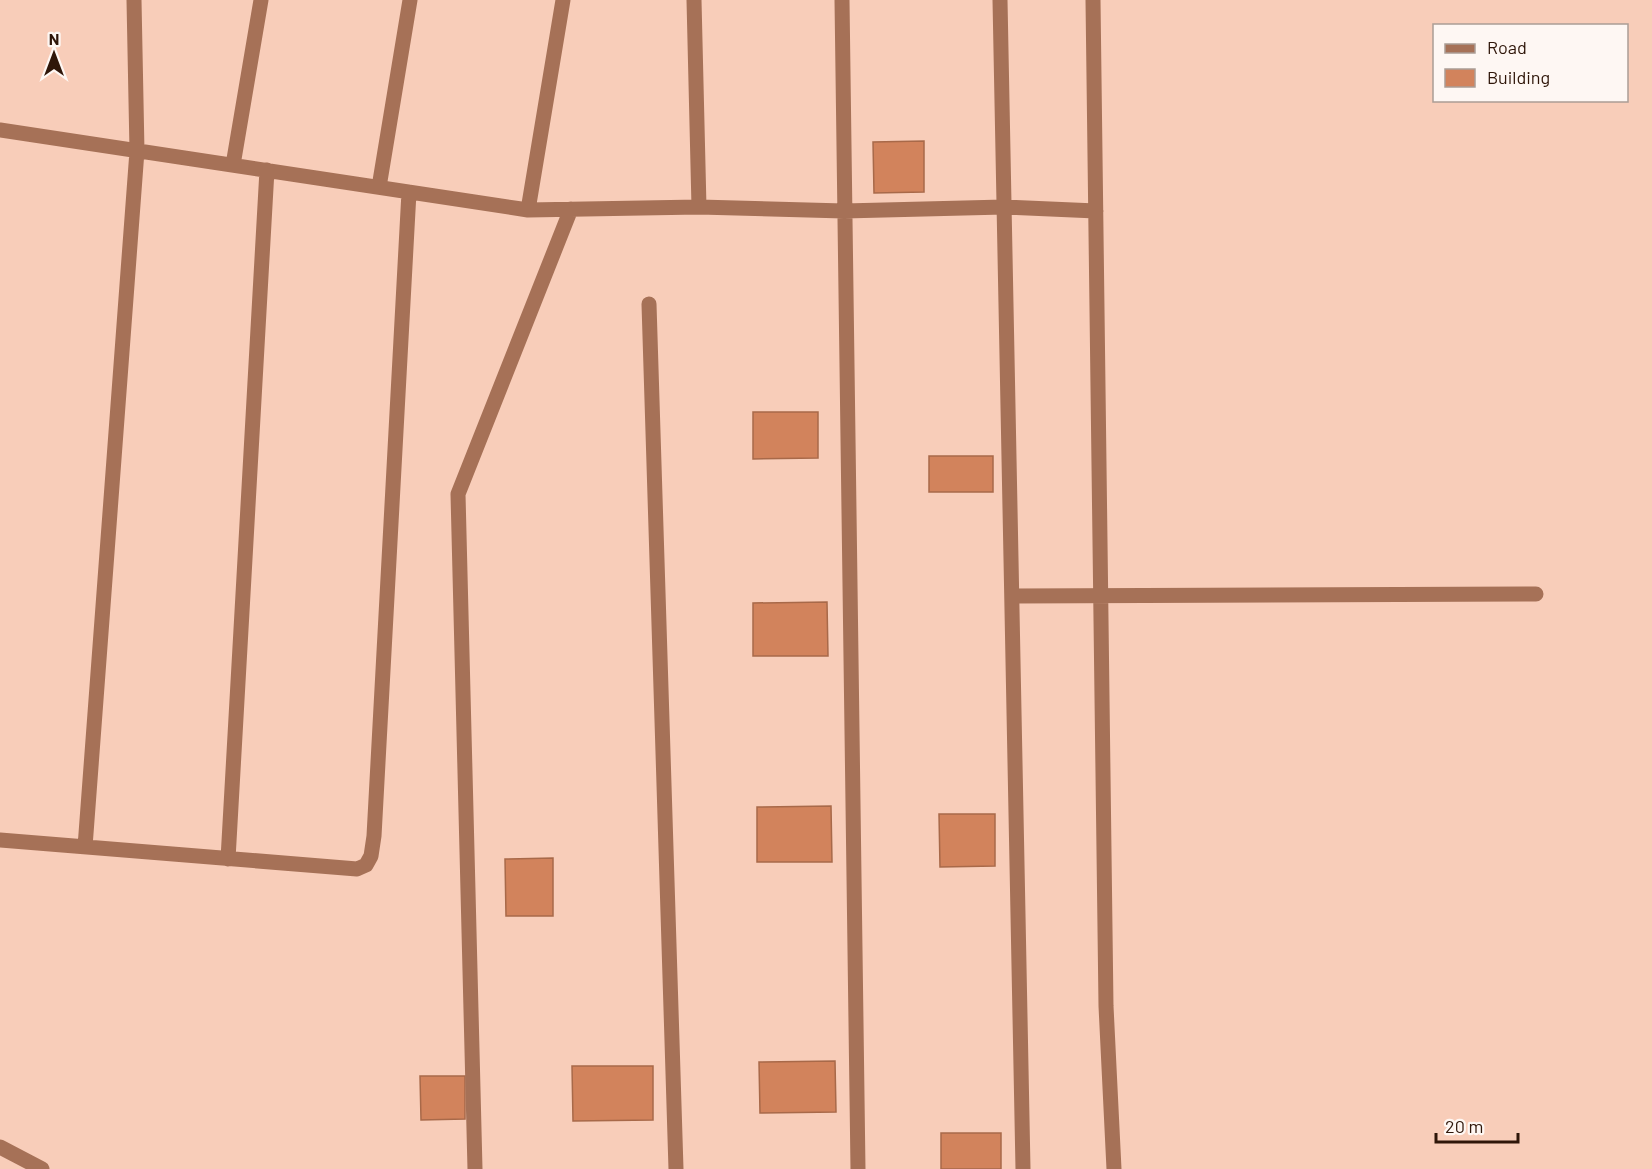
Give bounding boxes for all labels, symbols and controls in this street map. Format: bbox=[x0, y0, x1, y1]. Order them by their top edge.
north arrow bbox=[24, 24, 84, 84]
legend bbox=[1433, 24, 1628, 102]
text: N bbox=[49, 29, 59, 48]
text: Road bbox=[1487, 36, 1527, 58]
text: Building bbox=[1487, 66, 1550, 88]
scale bar bbox=[1436, 1106, 1518, 1144]
text: 20 m bbox=[1445, 1115, 1483, 1137]

